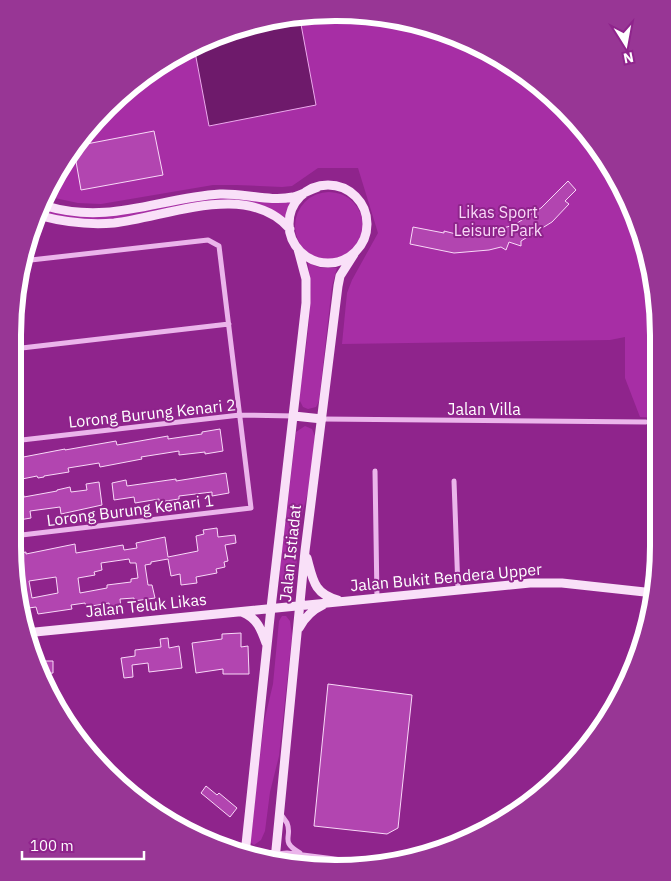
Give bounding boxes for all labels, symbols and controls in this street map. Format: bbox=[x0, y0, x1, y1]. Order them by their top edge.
north arrow bbox=[601, 20, 651, 70]
text: N bbox=[622, 48, 635, 68]
park label: Likas Sport Leisure Park bbox=[454, 202, 543, 240]
street label: Lorong Burung Kenari 2 bbox=[67, 394, 237, 432]
street label: Jalan Villa bbox=[447, 399, 521, 419]
street label: Lorong Burung Kenari 1 bbox=[45, 490, 215, 530]
street label: Jalan Istiadat bbox=[275, 503, 305, 603]
street label: Jalan Bukit Bendera Upper bbox=[349, 559, 543, 595]
street label: Jalan Teluk Likas bbox=[84, 589, 208, 621]
scale bar bbox=[22, 828, 145, 860]
text: 100 m bbox=[30, 836, 74, 855]

